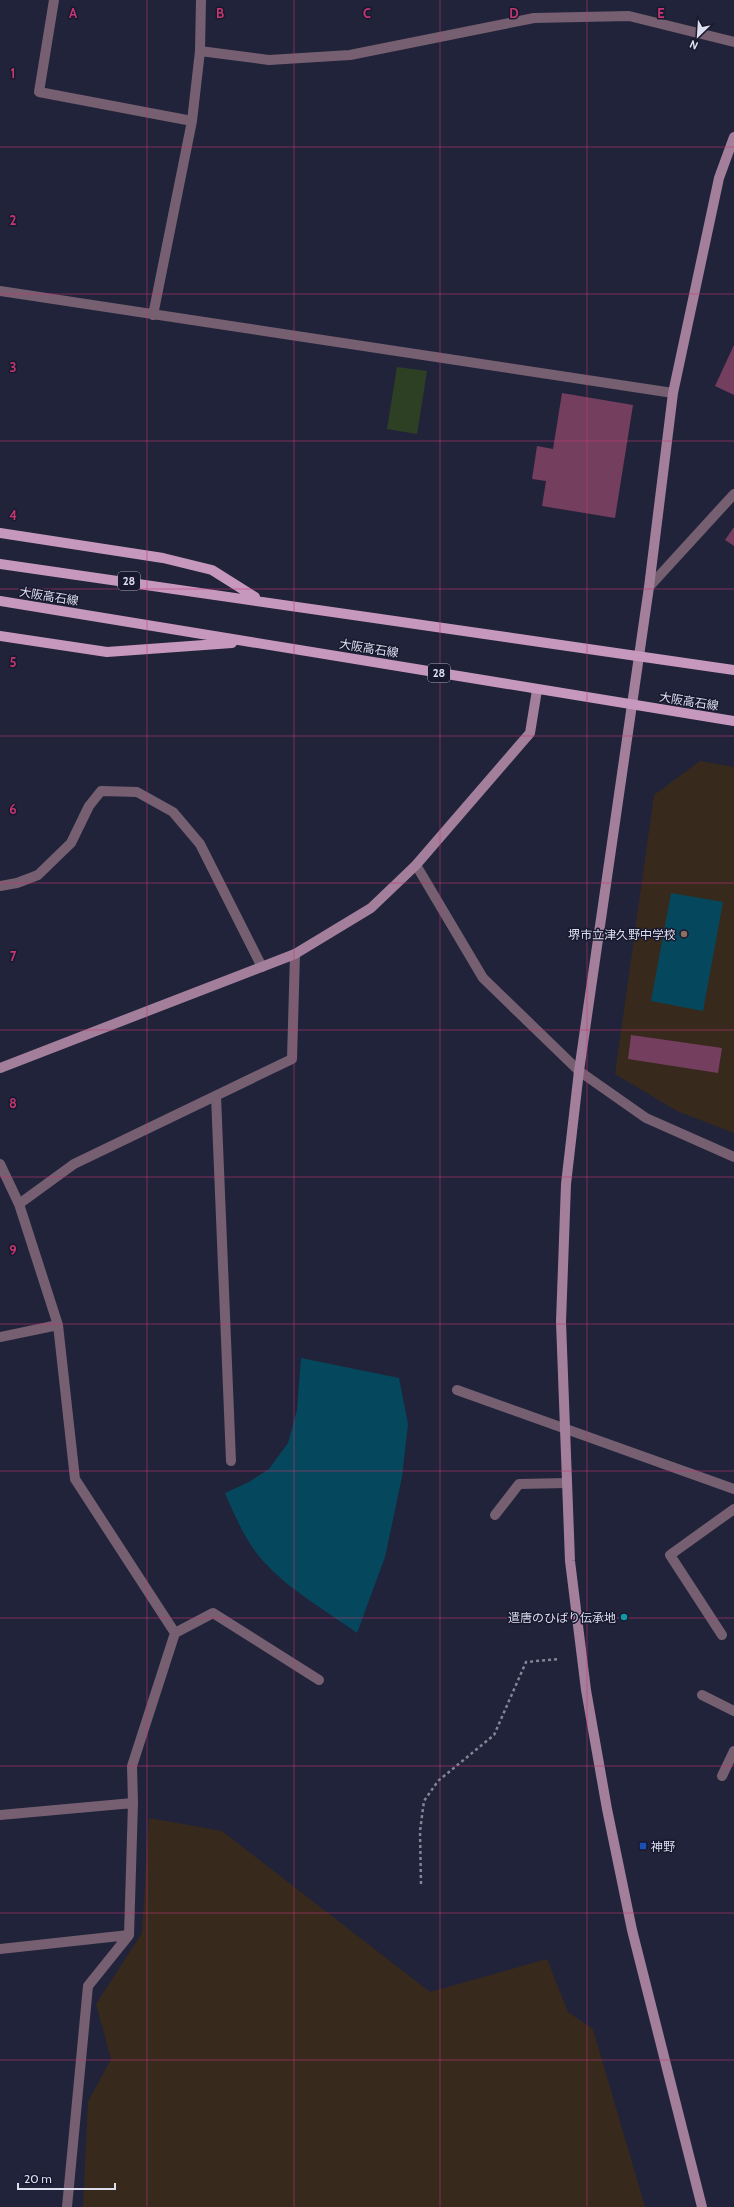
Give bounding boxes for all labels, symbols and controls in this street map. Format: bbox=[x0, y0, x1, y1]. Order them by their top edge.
text: A bbox=[69, 5, 78, 21]
text: B bbox=[216, 5, 224, 21]
text: C bbox=[363, 5, 371, 21]
text: D bbox=[509, 5, 519, 21]
text: E bbox=[657, 5, 665, 21]
north arrow bbox=[678, 16, 718, 56]
text: N bbox=[687, 37, 700, 53]
text: 1 bbox=[11, 65, 15, 81]
text: 2 bbox=[10, 212, 17, 228]
text: 3 bbox=[9, 359, 17, 375]
text: 4 bbox=[9, 507, 17, 523]
road number: 28 bbox=[118, 572, 140, 590]
street label: 大阪高石線 bbox=[18, 584, 80, 608]
street label: 大阪高石線 bbox=[338, 636, 400, 660]
text: 5 bbox=[10, 654, 17, 670]
road number: 28 bbox=[428, 664, 450, 682]
street label: 大阪高石線 bbox=[658, 689, 720, 713]
text: 6 bbox=[9, 801, 17, 817]
place label: 堺市立津久野中学校 bbox=[568, 927, 676, 942]
marker: 堺市立津久野中学校 bbox=[679, 929, 689, 939]
text: 7 bbox=[10, 948, 17, 964]
text: 8 bbox=[9, 1095, 17, 1111]
text: 9 bbox=[9, 1242, 17, 1258]
place label: 遣唐のひばり伝承地 bbox=[508, 1610, 616, 1625]
marker: 遣唐のひばり伝承地 bbox=[619, 1612, 629, 1622]
place label: 神野 bbox=[651, 1839, 675, 1854]
marker: 神野 bbox=[638, 1841, 648, 1851]
scale bar bbox=[18, 2165, 115, 2191]
text: 20 m bbox=[24, 2171, 52, 2186]

